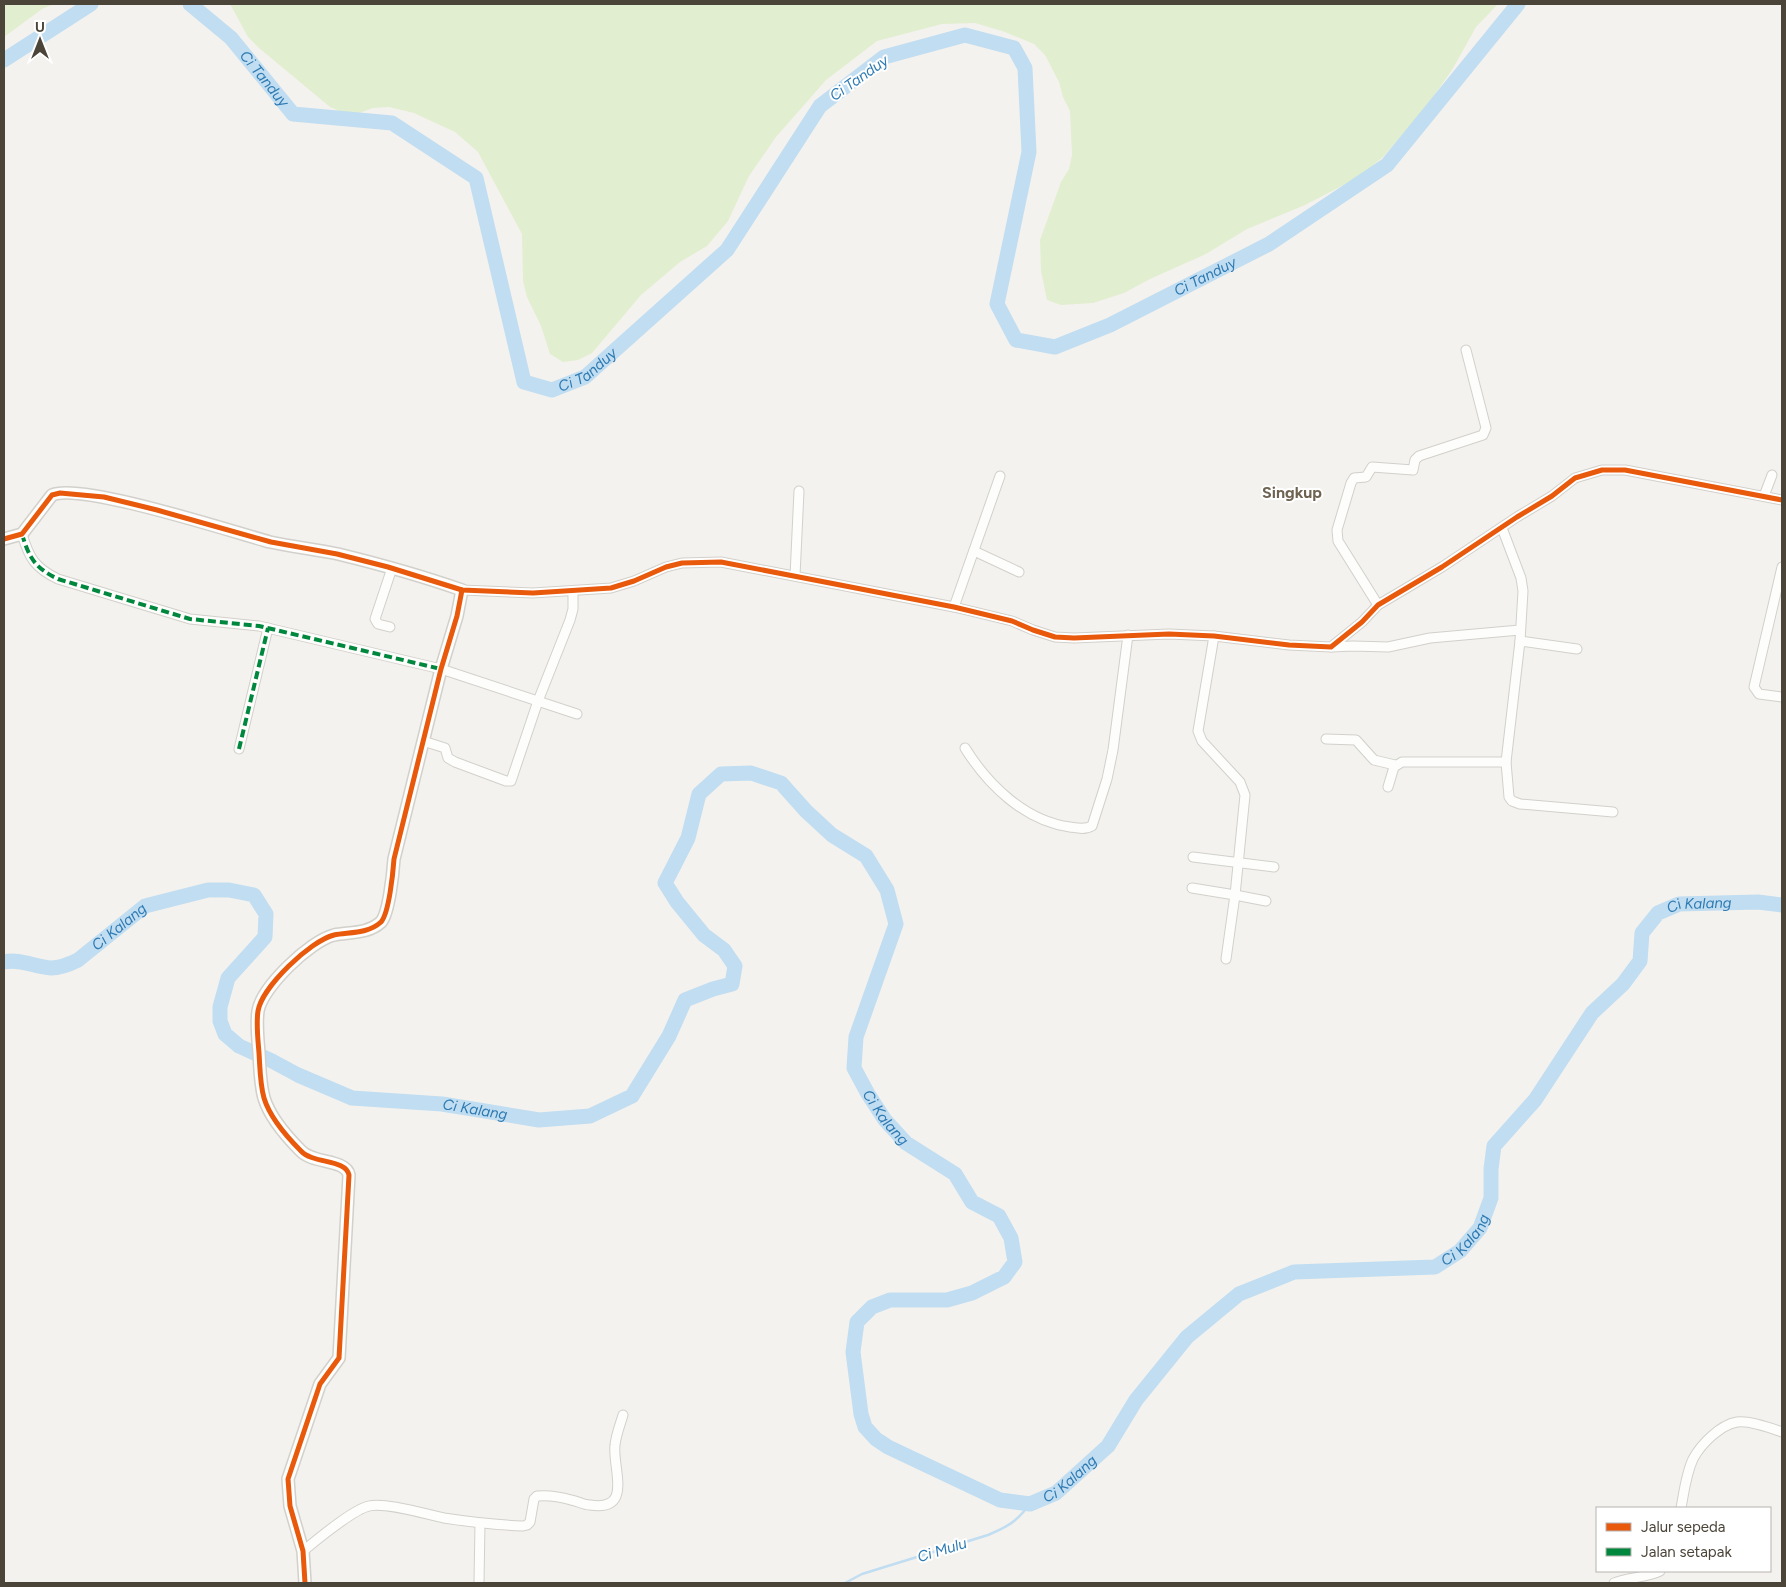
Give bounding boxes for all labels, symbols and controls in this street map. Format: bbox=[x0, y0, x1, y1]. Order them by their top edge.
north arrow bbox=[15, 15, 65, 65]
text: U bbox=[35, 19, 45, 36]
water label: Ci Tanduy bbox=[236, 47, 293, 112]
water label: Ci Tanduy bbox=[826, 51, 893, 105]
water label: Ci Tanduy bbox=[1171, 253, 1240, 300]
water label: Ci Tanduy bbox=[556, 343, 621, 396]
district label: Singkup bbox=[1262, 483, 1322, 502]
water label: Ci Kalang bbox=[1664, 894, 1732, 917]
water label: Ci Kalang bbox=[88, 899, 150, 954]
water label: Ci Kalang bbox=[859, 1086, 913, 1149]
water label: Ci Kalang bbox=[441, 1095, 509, 1124]
water label: Ci Kalang bbox=[1438, 1212, 1493, 1270]
water label: Ci Kalang bbox=[1040, 1451, 1101, 1507]
legend bbox=[1596, 1507, 1771, 1572]
text: Jalur sepeda bbox=[1641, 1518, 1726, 1536]
water label: Ci Mulu bbox=[915, 1534, 969, 1566]
text: Jalan setapak bbox=[1641, 1543, 1732, 1561]

